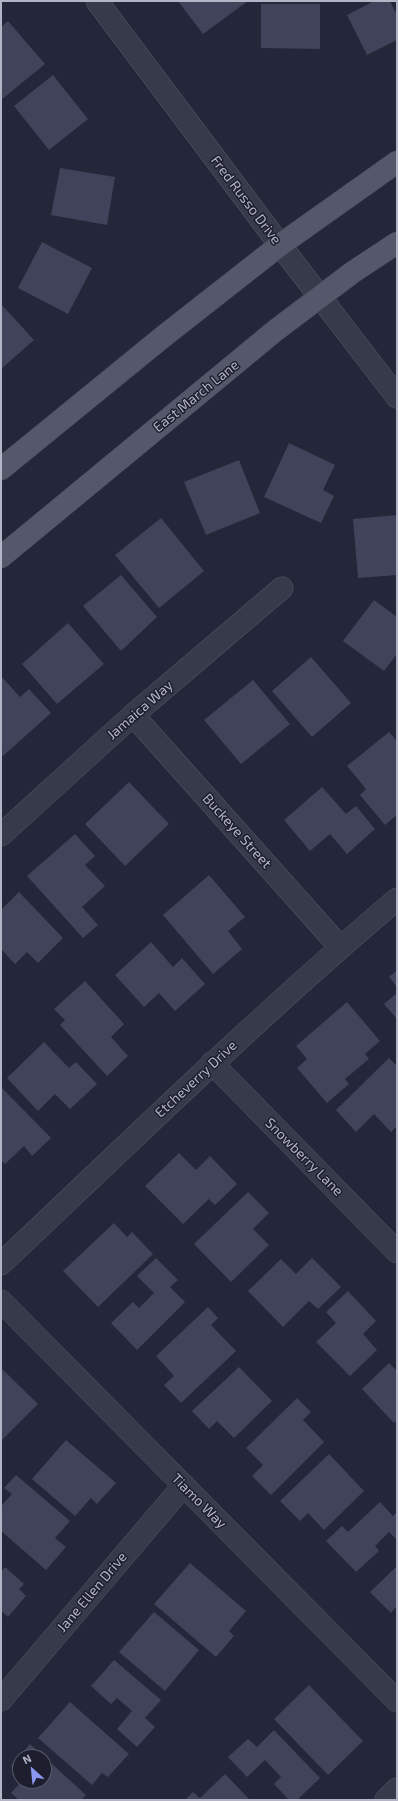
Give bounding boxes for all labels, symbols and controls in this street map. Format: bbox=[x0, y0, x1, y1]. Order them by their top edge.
street label: Fred Russo Drive bbox=[207, 152, 285, 248]
street label: East March Lane bbox=[150, 356, 242, 436]
street label: Jamaica Way bbox=[104, 677, 176, 743]
street label: Buckeye Street bbox=[199, 790, 275, 872]
street label: Etcheverry Drive bbox=[152, 1037, 240, 1121]
street label: Snowberry Lane bbox=[262, 1115, 346, 1199]
street label: Tiamo Way bbox=[168, 1470, 230, 1532]
street label: Jane Ellen Drive bbox=[54, 1549, 130, 1635]
north arrow bbox=[12, 1749, 52, 1789]
text: N bbox=[20, 1751, 33, 1766]

